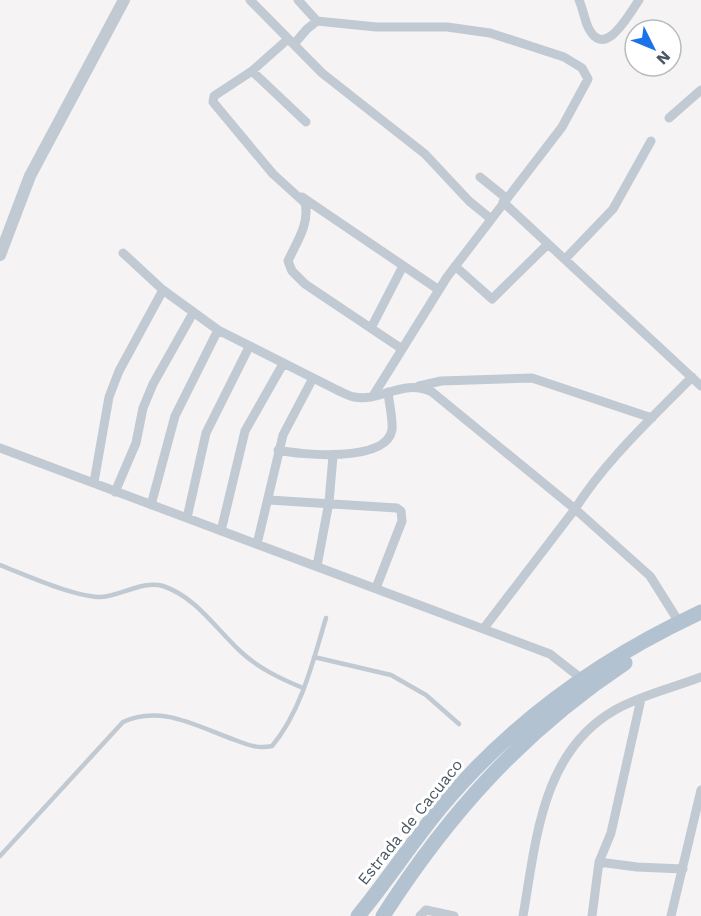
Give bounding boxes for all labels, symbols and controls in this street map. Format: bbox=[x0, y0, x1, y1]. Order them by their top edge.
north arrow bbox=[623, 18, 683, 78]
text: N bbox=[653, 47, 675, 69]
street label: Estrada de Cacuaco bbox=[354, 755, 466, 889]

